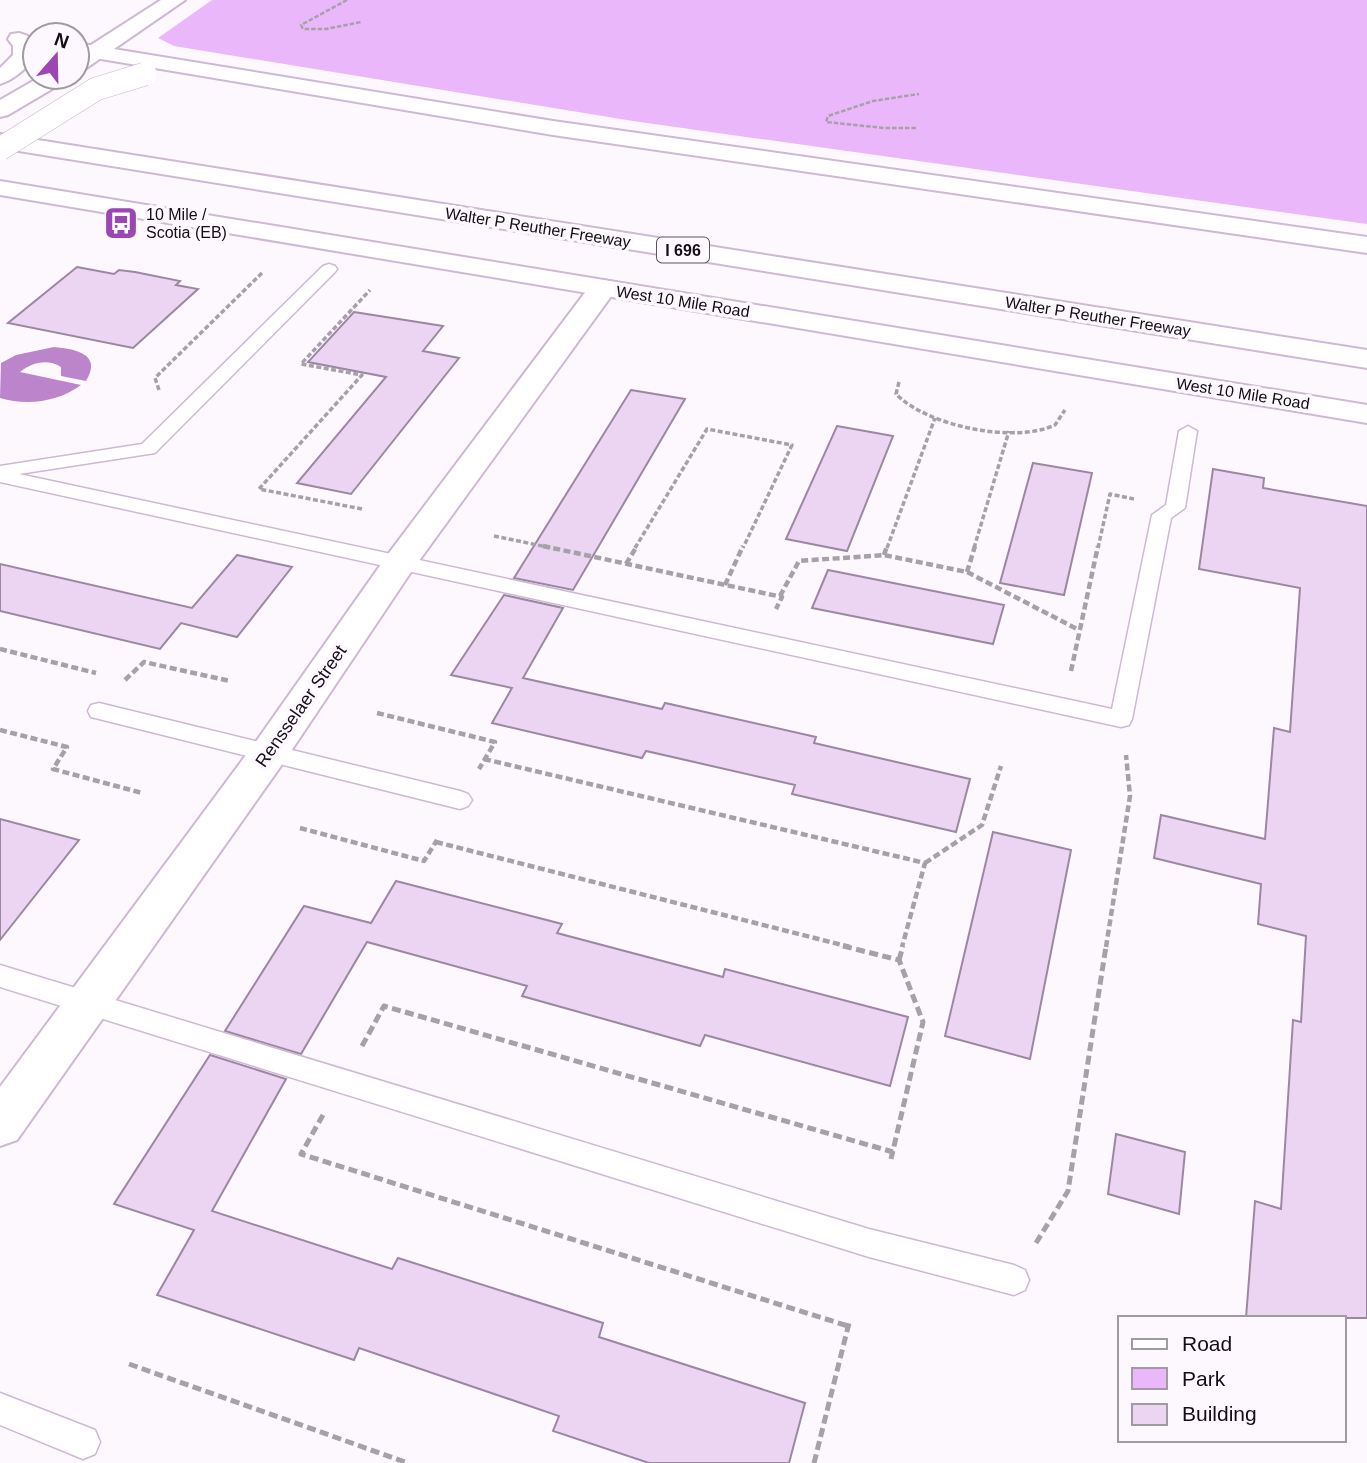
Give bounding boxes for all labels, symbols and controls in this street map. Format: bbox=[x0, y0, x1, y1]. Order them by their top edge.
north arrow bbox=[21, 21, 91, 91]
text: N bbox=[52, 28, 72, 53]
bus stop icon: 10 Mile / Scotia (EB) bbox=[102, 204, 140, 242]
street label: Walter P Reuther Freeway bbox=[444, 204, 632, 251]
place label: 10 Mile / Scotia (EB) bbox=[146, 206, 227, 241]
road number: I 696 bbox=[657, 238, 709, 262]
street label: West 10 Mile Road bbox=[615, 283, 751, 320]
street label: Walter P Reuther Freeway bbox=[1004, 293, 1192, 340]
street label: West 10 Mile Road bbox=[1175, 375, 1311, 412]
street label: Rensselaer Street bbox=[251, 641, 351, 771]
legend bbox=[1118, 1316, 1346, 1442]
text: Road bbox=[1182, 1332, 1232, 1355]
text: Park bbox=[1182, 1367, 1226, 1390]
text: Building bbox=[1182, 1402, 1257, 1425]

